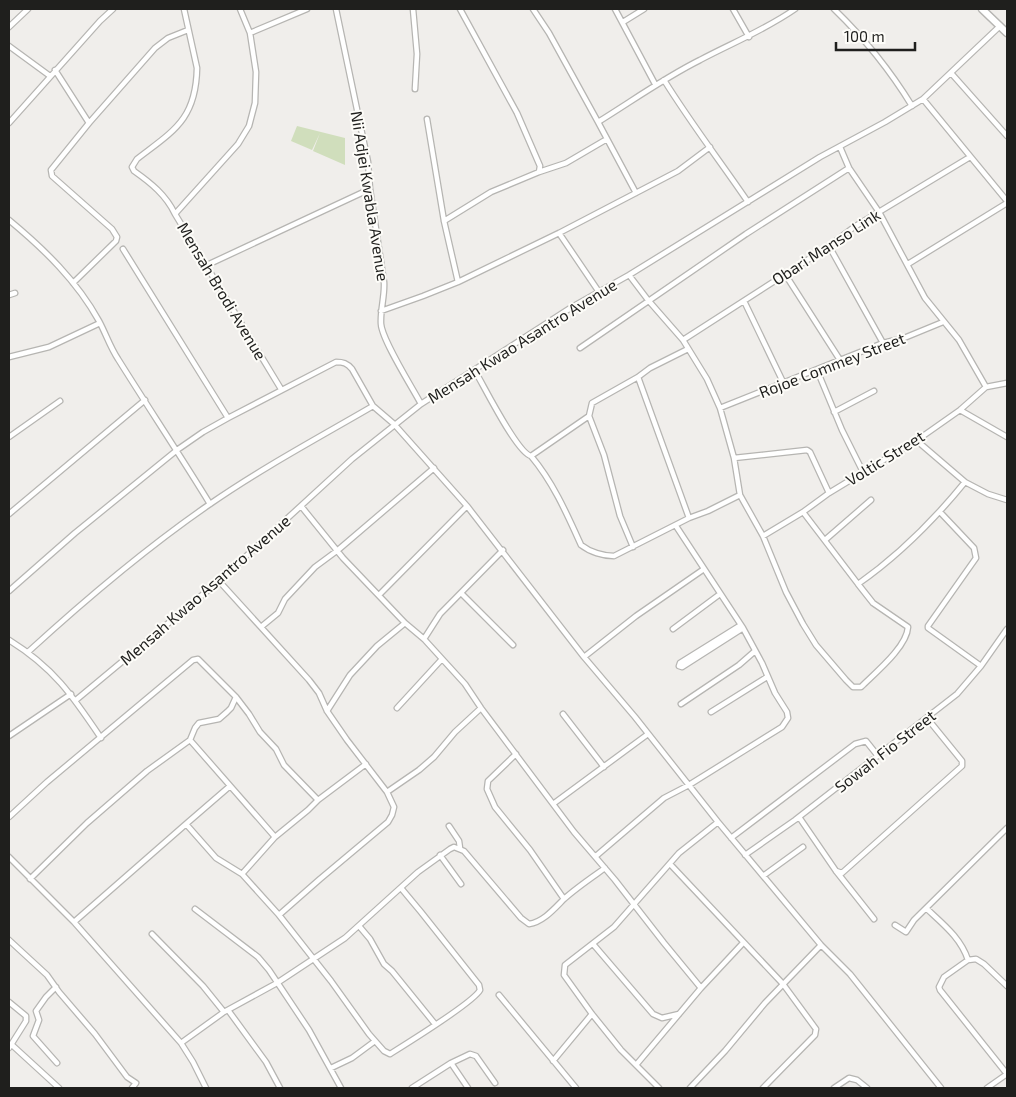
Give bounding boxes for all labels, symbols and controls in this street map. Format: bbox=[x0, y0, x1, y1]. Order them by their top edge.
scale bar bbox=[836, 20, 915, 52]
text: 100 m bbox=[844, 27, 885, 45]
street label: Nii Adjei Kwabla Avenue bbox=[347, 109, 393, 283]
street label: Obari Manso Link bbox=[768, 205, 883, 289]
street label: Mensah Brodi Avenue bbox=[174, 219, 271, 363]
street label: Mensah Kwao Asantro Avenue bbox=[424, 274, 620, 407]
street label: Rojoe Commey Street bbox=[756, 328, 908, 402]
street label: Voltic Street bbox=[842, 426, 927, 489]
street label: Mensah Kwao Asantro Avenue bbox=[116, 511, 294, 669]
street label: Sowah Fio Street bbox=[831, 705, 939, 796]

